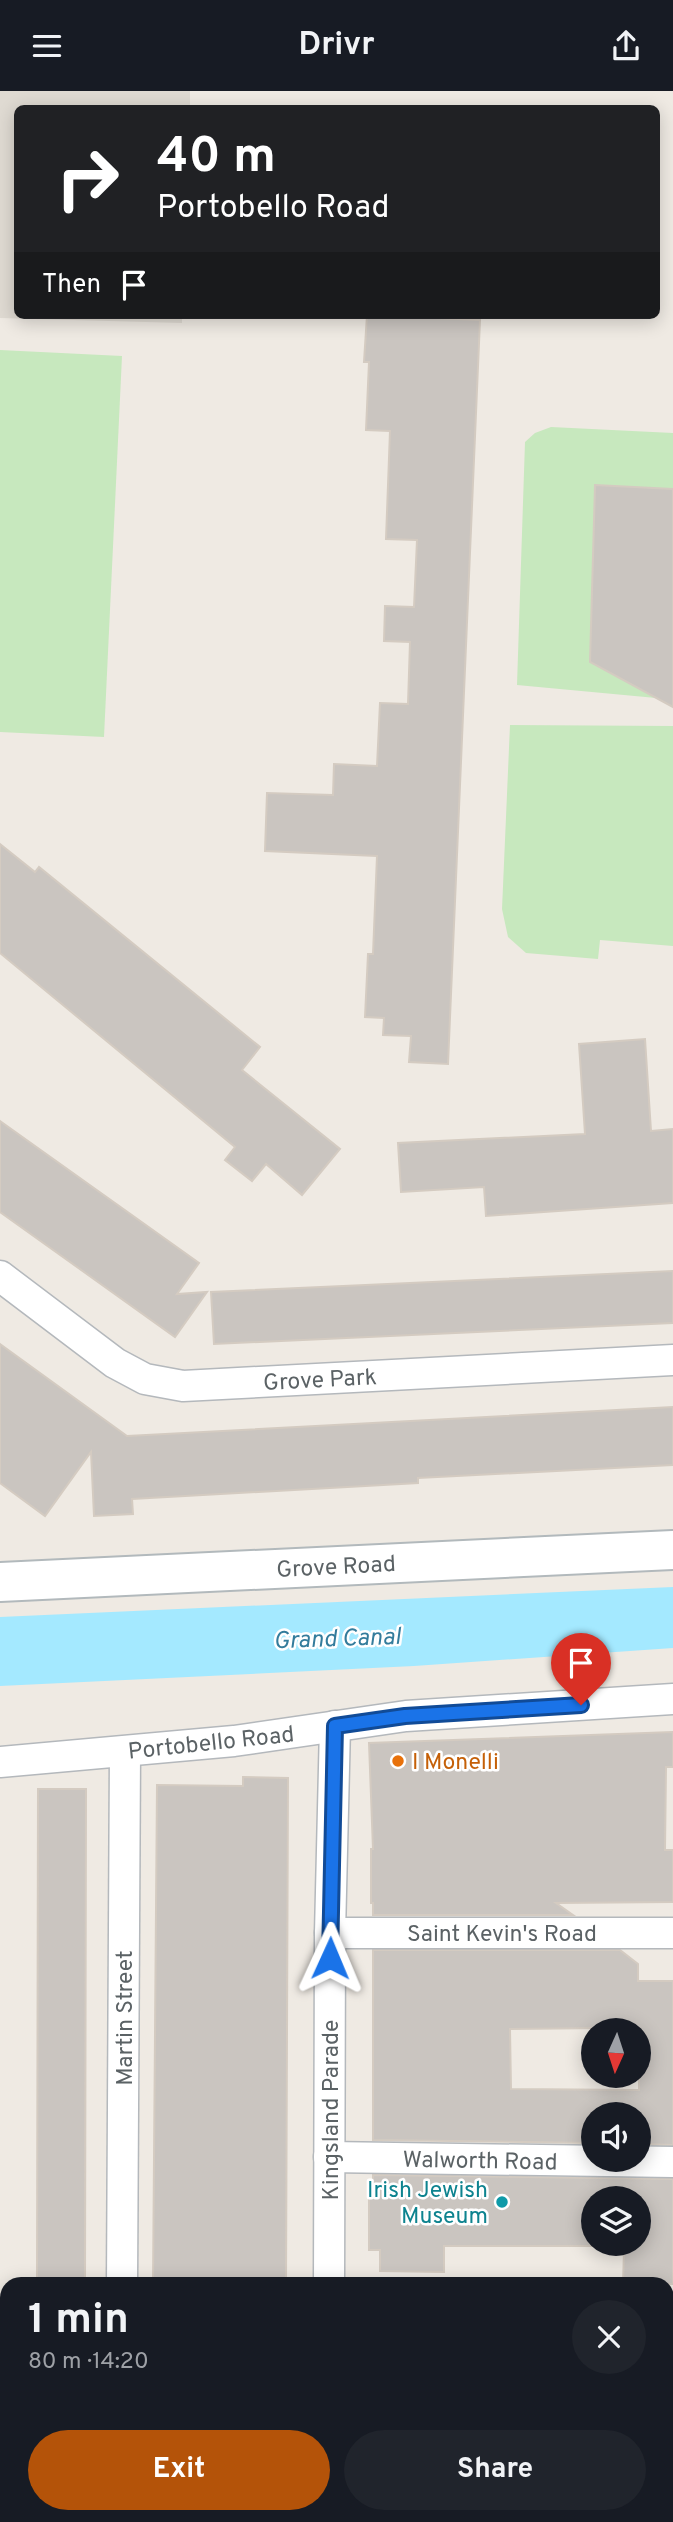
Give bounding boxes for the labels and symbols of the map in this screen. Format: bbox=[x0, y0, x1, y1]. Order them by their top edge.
street label: Grove Park bbox=[263, 1364, 378, 1399]
street label: Grove Road bbox=[276, 1551, 397, 1586]
water label: Grand Canal bbox=[273, 1623, 403, 1657]
pin bbox=[551, 1633, 611, 1705]
street label: Portobello Road bbox=[127, 1721, 296, 1768]
place label: I Monelli bbox=[412, 1749, 499, 1778]
marker: I Monelli bbox=[390, 1753, 406, 1769]
position arrow bbox=[293, 1921, 367, 1995]
street label: Saint Kevin's Road bbox=[407, 1921, 597, 1950]
street label: Martin Street bbox=[112, 1950, 141, 2086]
north arrow bbox=[581, 2018, 651, 2088]
street label: Kingsland Parade bbox=[318, 2020, 347, 2200]
street label: Walworth Road bbox=[402, 2147, 558, 2178]
place label: Irish Jewish Museum bbox=[367, 2177, 488, 2232]
marker: Irish Jewish Museum bbox=[494, 2194, 510, 2210]

